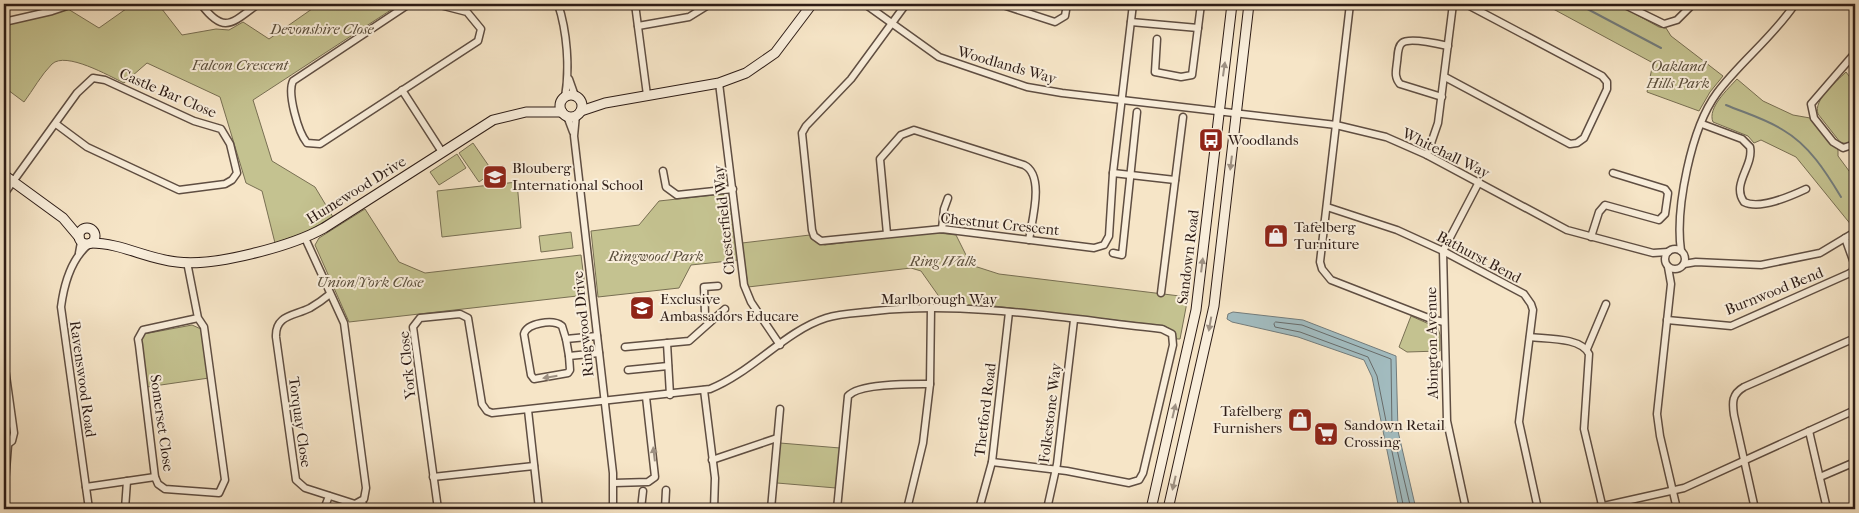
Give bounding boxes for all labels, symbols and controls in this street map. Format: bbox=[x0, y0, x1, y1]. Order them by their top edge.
park label: Devonshire Close bbox=[269, 20, 375, 38]
street label: Woodlands Way bbox=[954, 42, 1060, 88]
park label: Falcon Crescent bbox=[191, 56, 290, 74]
park label: Oakland Hills Park bbox=[1645, 57, 1710, 92]
one-way arrow bbox=[1220, 60, 1228, 76]
street label: Castle Bar Close bbox=[117, 64, 220, 122]
street label: Whitehall Way bbox=[1398, 124, 1494, 182]
bus stop icon: Woodlands bbox=[1198, 127, 1224, 153]
place label: Woodlands bbox=[1227, 131, 1299, 149]
street label: Humewood Drive bbox=[303, 152, 410, 228]
one-way arrow bbox=[1227, 155, 1235, 171]
place label: Blouberg International School bbox=[512, 159, 643, 194]
street label: Chesterfield Way bbox=[709, 163, 739, 276]
school or university icon: Blouberg International School bbox=[482, 164, 508, 190]
street label: Sandown Road bbox=[1173, 208, 1203, 305]
street label: Chestnut Crescent bbox=[940, 209, 1061, 239]
place label: Tafelberg Turniture bbox=[1294, 218, 1360, 253]
shop icon: Tafelberg Turniture bbox=[1263, 223, 1289, 249]
street label: Bathurst Bend bbox=[1434, 227, 1525, 287]
park label: Ringwood Park bbox=[607, 247, 704, 265]
park label: Ring Walk bbox=[909, 252, 977, 270]
one-way arrow bbox=[1198, 256, 1206, 272]
street label: Burnwood Bend bbox=[1722, 263, 1827, 319]
street label: Ringwood Drive bbox=[568, 270, 598, 378]
park label: Union/York Close bbox=[317, 273, 424, 291]
street label: Abington Avenue bbox=[1422, 286, 1442, 400]
place label: Exclusive Ambassadors Educare bbox=[659, 290, 799, 325]
street label: Marlborough Way bbox=[881, 290, 998, 308]
school or university icon: Exclusive Ambassadors Educare bbox=[629, 295, 655, 321]
one-way arrow bbox=[1206, 317, 1214, 333]
street label: Ravenswood Road bbox=[66, 320, 100, 439]
street label: York Close bbox=[394, 330, 420, 401]
street label: Thetford Road bbox=[970, 361, 1000, 458]
street label: Folkestone Way bbox=[1035, 361, 1065, 464]
street label: Somerset Close bbox=[146, 373, 178, 473]
one-way arrow bbox=[542, 374, 558, 382]
street label: Torquay Close bbox=[285, 375, 315, 469]
place label: Tafelberg Furnishers bbox=[1213, 402, 1283, 437]
one-way arrow bbox=[1170, 403, 1178, 418]
shop icon: Tafelberg Furnishers bbox=[1287, 407, 1313, 433]
place label: Sandown Retail Crossing bbox=[1344, 416, 1445, 451]
supermarket icon: Sandown Retail Crossing bbox=[1313, 421, 1339, 447]
one-way arrow bbox=[649, 446, 657, 462]
one-way arrow bbox=[1170, 475, 1178, 490]

